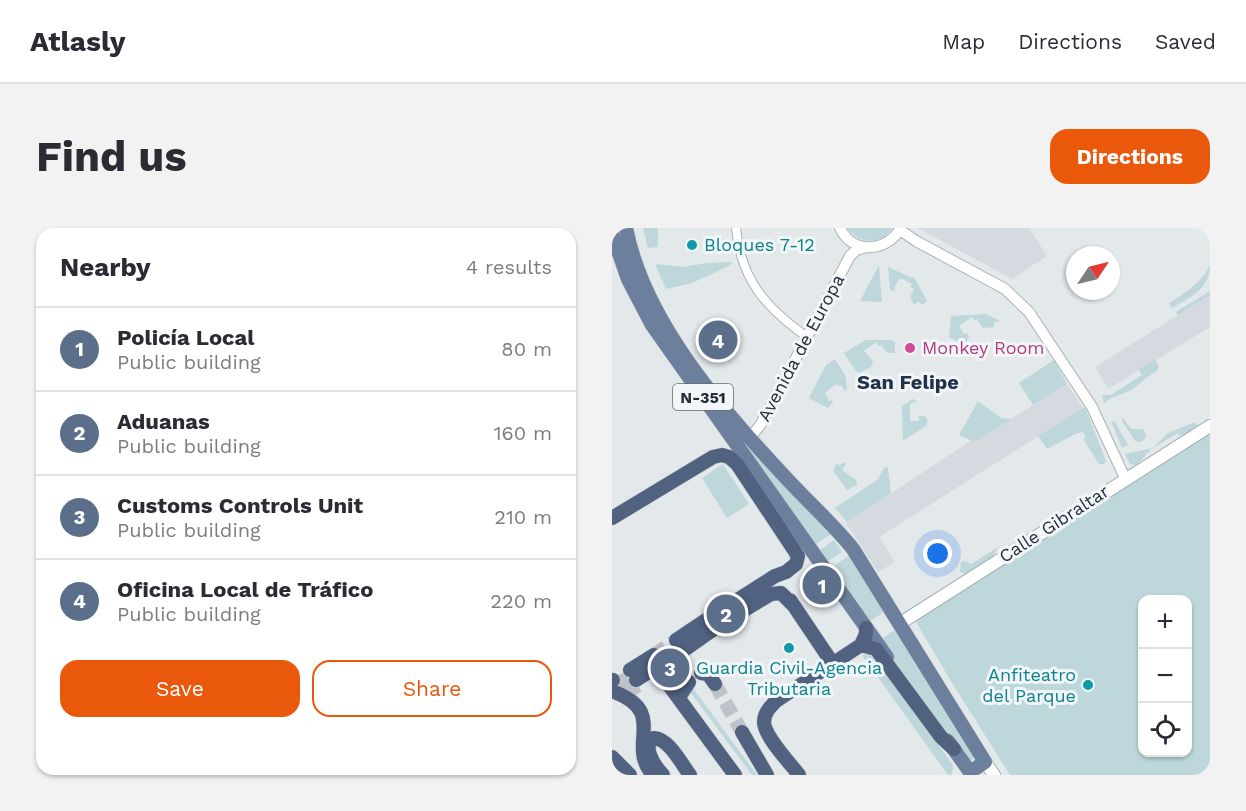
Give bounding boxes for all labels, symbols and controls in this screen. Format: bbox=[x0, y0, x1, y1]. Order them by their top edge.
text: Atlasly bbox=[30, 25, 125, 58]
text: Map bbox=[942, 29, 985, 54]
text: Directions bbox=[1018, 29, 1122, 54]
text: Saved bbox=[1155, 29, 1216, 54]
button: Directions bbox=[1050, 129, 1210, 184]
text: Find us bbox=[36, 132, 187, 181]
place label: Bloques 7-12 bbox=[704, 234, 815, 255]
marker: Bloques 7-12 bbox=[685, 238, 699, 252]
north arrow bbox=[1066, 246, 1120, 300]
text: Nearby bbox=[60, 252, 151, 282]
text: 4 results bbox=[466, 255, 552, 279]
street label: Avenida de Europa bbox=[753, 271, 848, 425]
pin: 4 bbox=[698, 318, 738, 362]
text: Policía Local bbox=[117, 325, 255, 350]
text: 1 bbox=[75, 337, 84, 361]
text: 80 m bbox=[501, 337, 552, 361]
place label: Monkey Room bbox=[922, 337, 1044, 358]
marker: Monkey Room bbox=[903, 341, 917, 355]
text: Public building bbox=[117, 350, 261, 374]
district label: San Felipe bbox=[857, 370, 959, 394]
road number: N-351 bbox=[673, 384, 733, 410]
text: Aduanas bbox=[117, 409, 210, 434]
text: 2 bbox=[74, 421, 85, 445]
text: 160 m bbox=[494, 421, 552, 445]
text: Public building bbox=[117, 434, 261, 458]
street label: Calle Gibraltar bbox=[995, 480, 1113, 567]
text: Customs Controls Unit bbox=[117, 493, 363, 518]
text: 3 bbox=[74, 505, 85, 529]
text: 210 m bbox=[494, 505, 552, 529]
text: Public building bbox=[117, 518, 261, 542]
your location bbox=[923, 539, 952, 568]
pin: 1 bbox=[802, 562, 842, 608]
text: Oficina Local de Tráfico bbox=[117, 577, 373, 602]
text: 4 bbox=[73, 589, 86, 613]
text: 220 m bbox=[490, 589, 552, 613]
pin: 2 bbox=[706, 592, 746, 636]
map controls bbox=[1138, 595, 1192, 757]
button: + bbox=[1138, 595, 1192, 649]
text: Public building bbox=[117, 602, 261, 626]
marker: Guardia Civil-Agencia Tributaria bbox=[782, 641, 796, 655]
pin: 3 bbox=[650, 646, 690, 690]
button: − bbox=[1138, 649, 1192, 703]
place label: Guardia Civil-Agencia Tributaria bbox=[696, 657, 882, 699]
button: Save bbox=[60, 660, 300, 717]
button: Share bbox=[312, 660, 552, 717]
place label: Anfiteatro del Parque bbox=[982, 664, 1076, 706]
marker: Anfiteatro del Parque bbox=[1081, 678, 1095, 692]
button: locate bbox=[1138, 703, 1192, 757]

